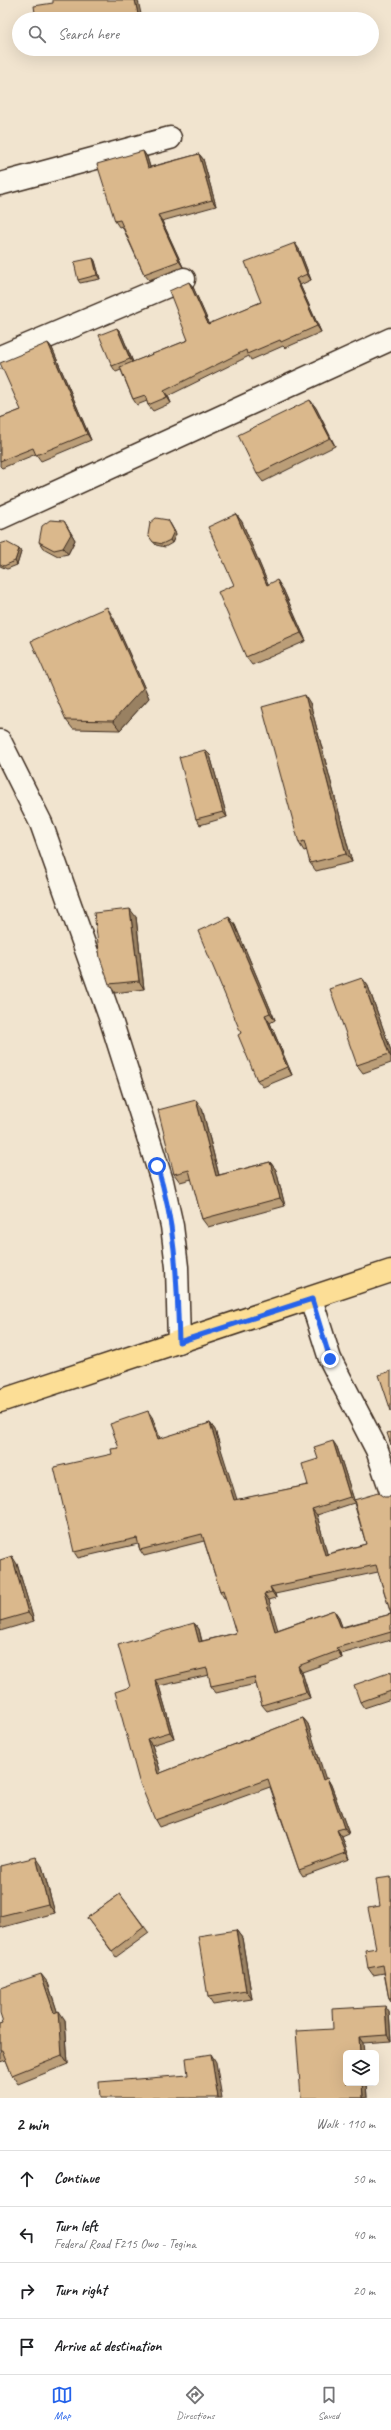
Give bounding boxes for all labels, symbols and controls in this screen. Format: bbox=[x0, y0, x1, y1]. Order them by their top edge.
search box bbox=[12, 12, 379, 56]
icon: search bbox=[26, 23, 48, 45]
text: Search here bbox=[58, 25, 119, 44]
route start bbox=[148, 1157, 166, 1175]
route end bbox=[321, 1350, 339, 1368]
map controls bbox=[343, 2050, 379, 2086]
button: layers bbox=[343, 2050, 379, 2086]
text: 2 min bbox=[16, 2114, 49, 2135]
text: Walk · 110 m bbox=[316, 2116, 375, 2132]
icon: ahead bbox=[16, 2168, 38, 2190]
text: Continue bbox=[54, 2169, 99, 2188]
text: 50 m bbox=[353, 2171, 375, 2187]
text: Turn left bbox=[54, 2217, 97, 2236]
icon: left bbox=[16, 2224, 38, 2246]
text: 40 m bbox=[353, 2227, 375, 2243]
text: Federal Road F215 Owo - Tegina bbox=[54, 2236, 196, 2252]
icon: right bbox=[16, 2280, 38, 2302]
text: Turn right bbox=[54, 2281, 107, 2300]
text: 20 m bbox=[353, 2283, 375, 2299]
icon: arrive bbox=[16, 2336, 38, 2358]
text: Arrive at destination bbox=[54, 2337, 161, 2356]
tab: Map bbox=[51, 2384, 73, 2422]
tab: Directions bbox=[176, 2384, 215, 2422]
tab: Saved bbox=[318, 2384, 340, 2422]

